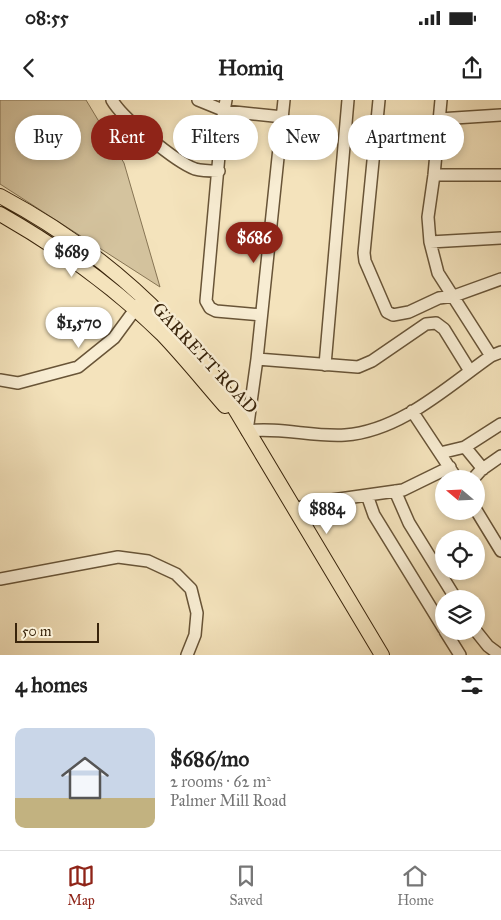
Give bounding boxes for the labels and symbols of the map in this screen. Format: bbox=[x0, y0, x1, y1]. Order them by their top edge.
pin: $686 bbox=[224, 221, 284, 264]
pin: $689 bbox=[42, 236, 102, 278]
street label: GARRETT ROAD bbox=[148, 298, 262, 418]
pin: $1,570 bbox=[38, 306, 120, 349]
north arrow bbox=[435, 470, 485, 520]
pin: $884 bbox=[297, 492, 357, 535]
scale bar bbox=[15, 620, 99, 643]

